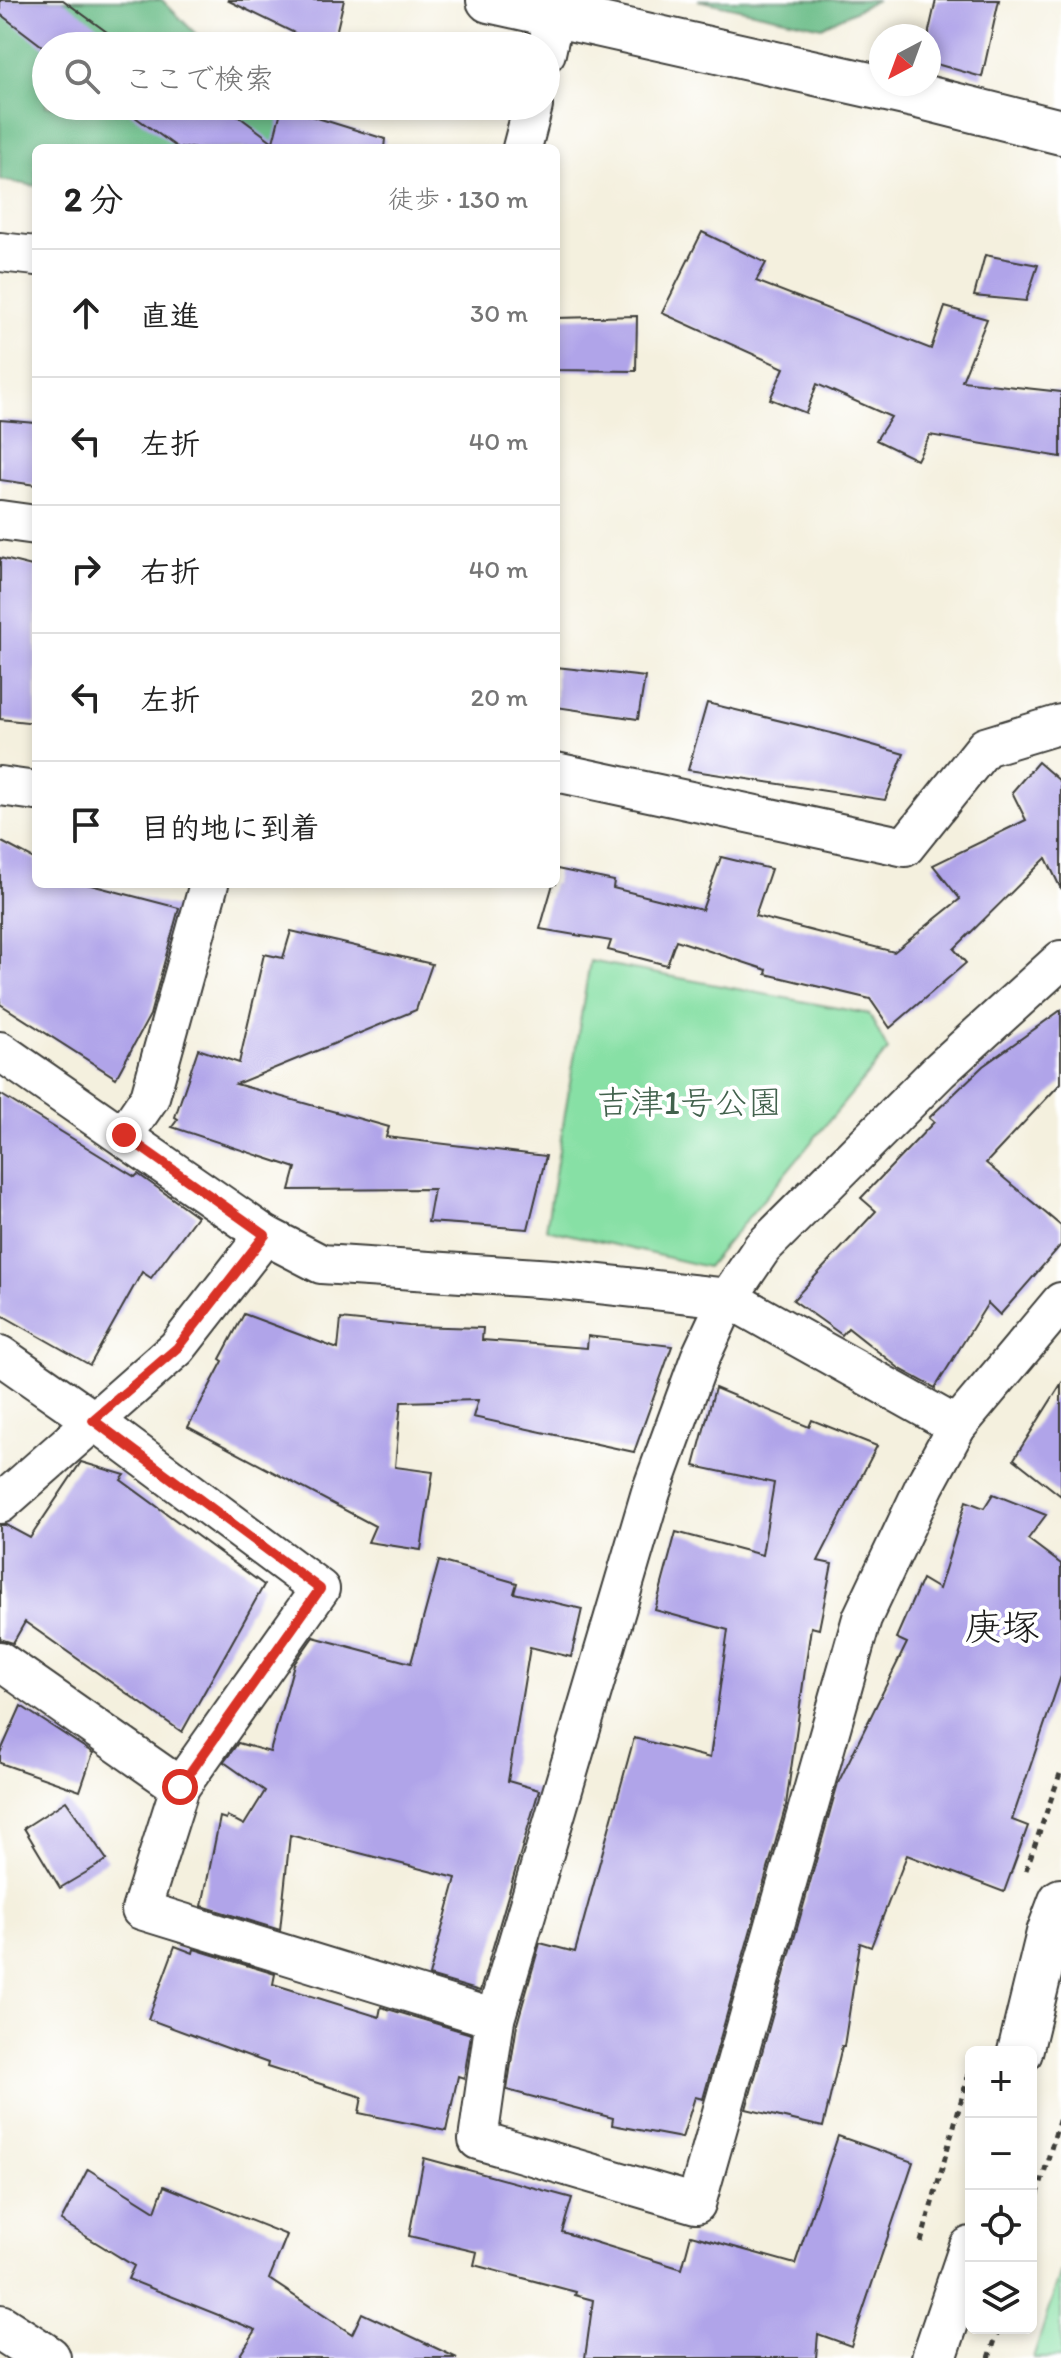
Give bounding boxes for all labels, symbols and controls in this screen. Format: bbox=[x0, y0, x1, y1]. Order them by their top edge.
north arrow bbox=[869, 24, 941, 96]
search box bbox=[32, 32, 560, 120]
icon: search bbox=[60, 54, 104, 98]
text: ここで検索 bbox=[124, 60, 274, 97]
text: 2 分 bbox=[64, 179, 124, 220]
text: 徒歩 · 130 m bbox=[388, 183, 528, 215]
icon: ahead bbox=[64, 291, 108, 335]
text: 直進 bbox=[140, 297, 200, 334]
text: 30 m bbox=[470, 297, 528, 329]
icon: left bbox=[64, 419, 108, 463]
text: 左折 bbox=[140, 425, 200, 462]
text: 40 m bbox=[469, 425, 528, 457]
icon: right bbox=[64, 547, 108, 591]
text: 右折 bbox=[140, 553, 200, 590]
text: 40 m bbox=[469, 553, 528, 585]
icon: left bbox=[64, 675, 108, 719]
text: 左折 bbox=[140, 681, 200, 718]
text: 20 m bbox=[471, 681, 528, 713]
icon: arrive bbox=[64, 803, 108, 847]
text: 目的地に到着 bbox=[140, 809, 320, 846]
park label: 吉津1号公園 bbox=[596, 1082, 782, 1123]
route end bbox=[106, 1117, 142, 1153]
district label: 庚塚 bbox=[964, 1604, 1040, 1650]
route start bbox=[162, 1769, 198, 1805]
map controls bbox=[965, 2046, 1037, 2334]
button: + bbox=[965, 2046, 1037, 2118]
button: − bbox=[965, 2118, 1037, 2190]
button: locate bbox=[965, 2190, 1037, 2262]
button: layers bbox=[965, 2262, 1037, 2334]

